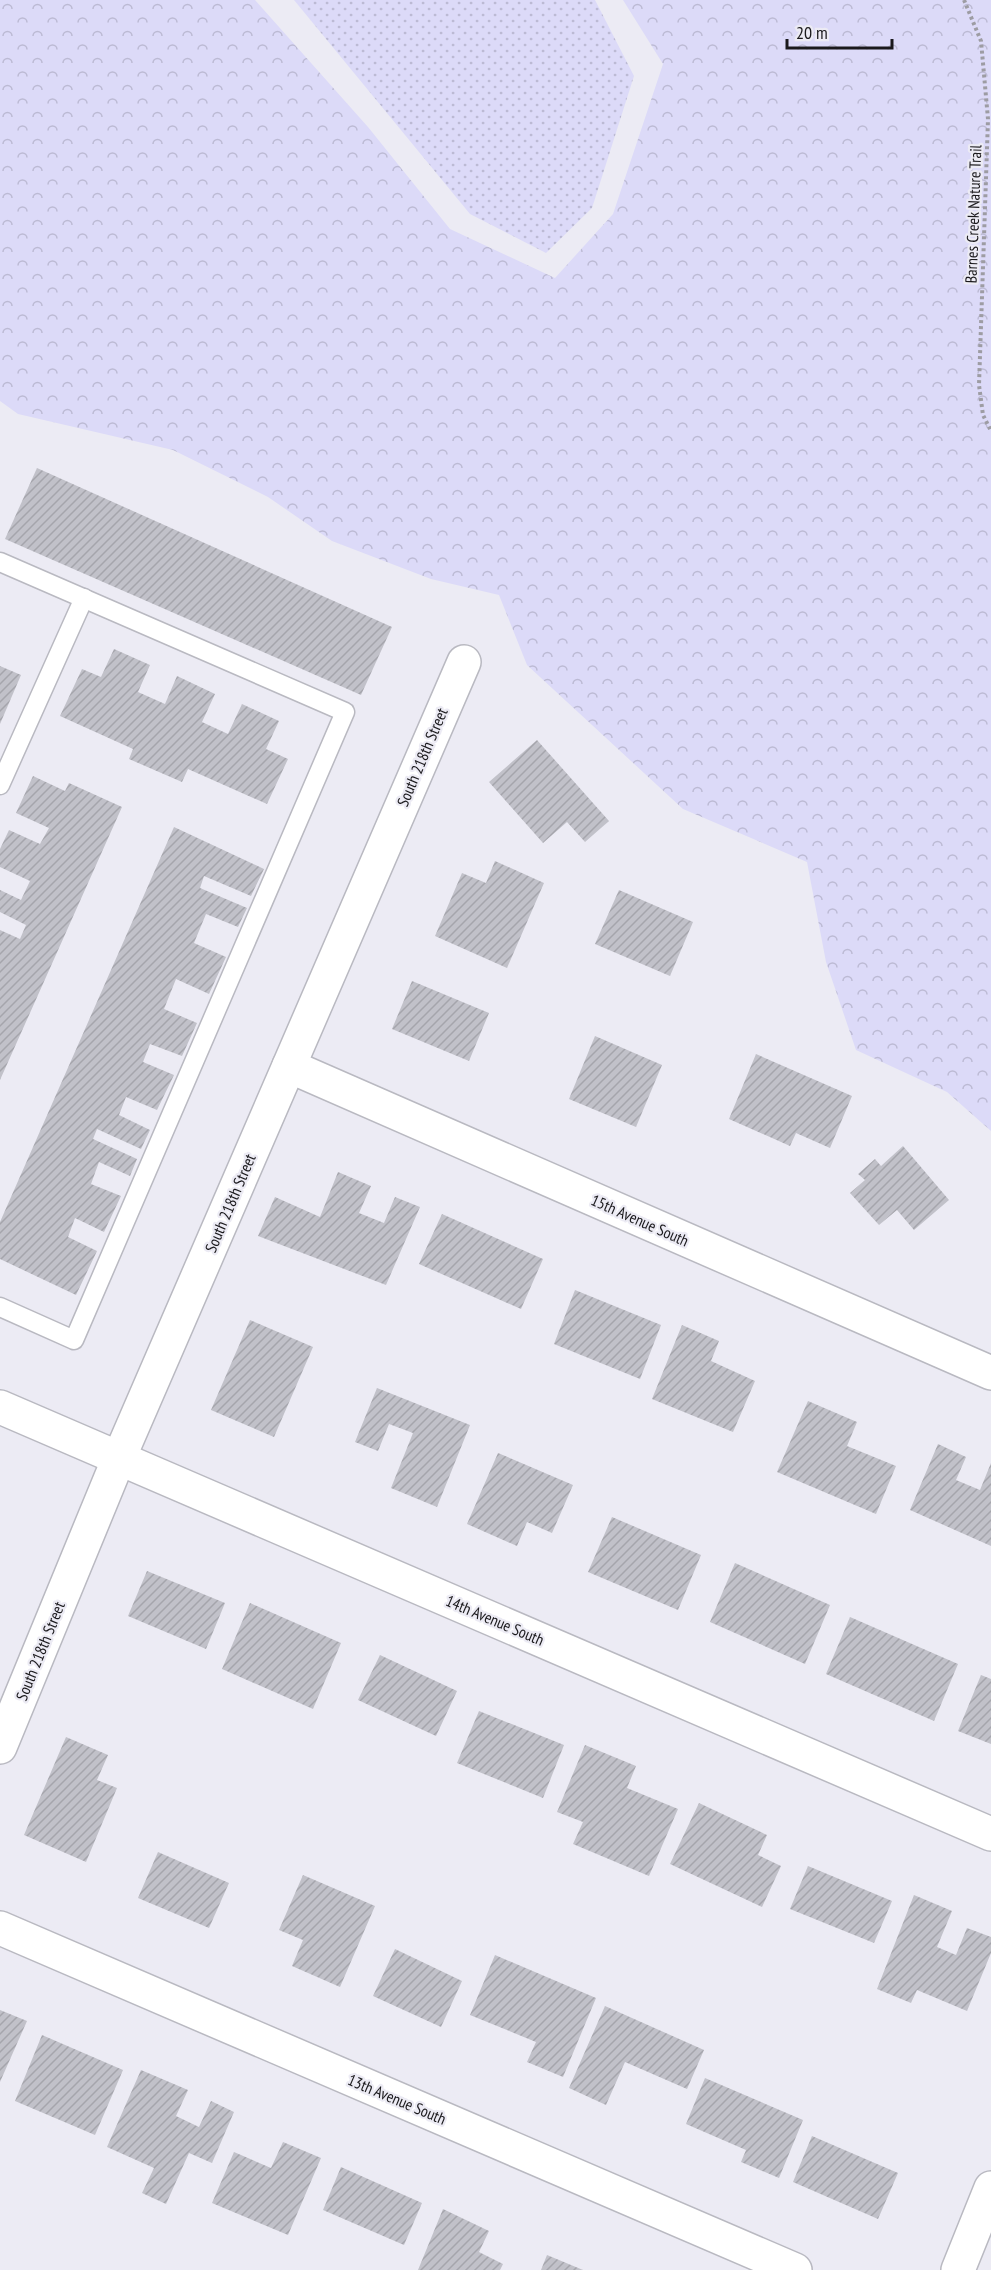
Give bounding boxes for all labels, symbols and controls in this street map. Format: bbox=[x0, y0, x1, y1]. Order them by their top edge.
scale bar bbox=[787, 12, 892, 50]
text: 20 m bbox=[796, 21, 828, 44]
street label: Barnes Creek Nature Trail bbox=[961, 144, 985, 284]
street label: South 218th Street bbox=[392, 704, 452, 809]
street label: South 218th Street bbox=[200, 1150, 260, 1255]
street label: 15th Avenue South bbox=[588, 1190, 692, 1250]
street label: 14th Avenue South bbox=[443, 1590, 547, 1650]
street label: South 218th Street bbox=[11, 1598, 69, 1703]
street label: 13th Avenue South bbox=[345, 2069, 449, 2129]

